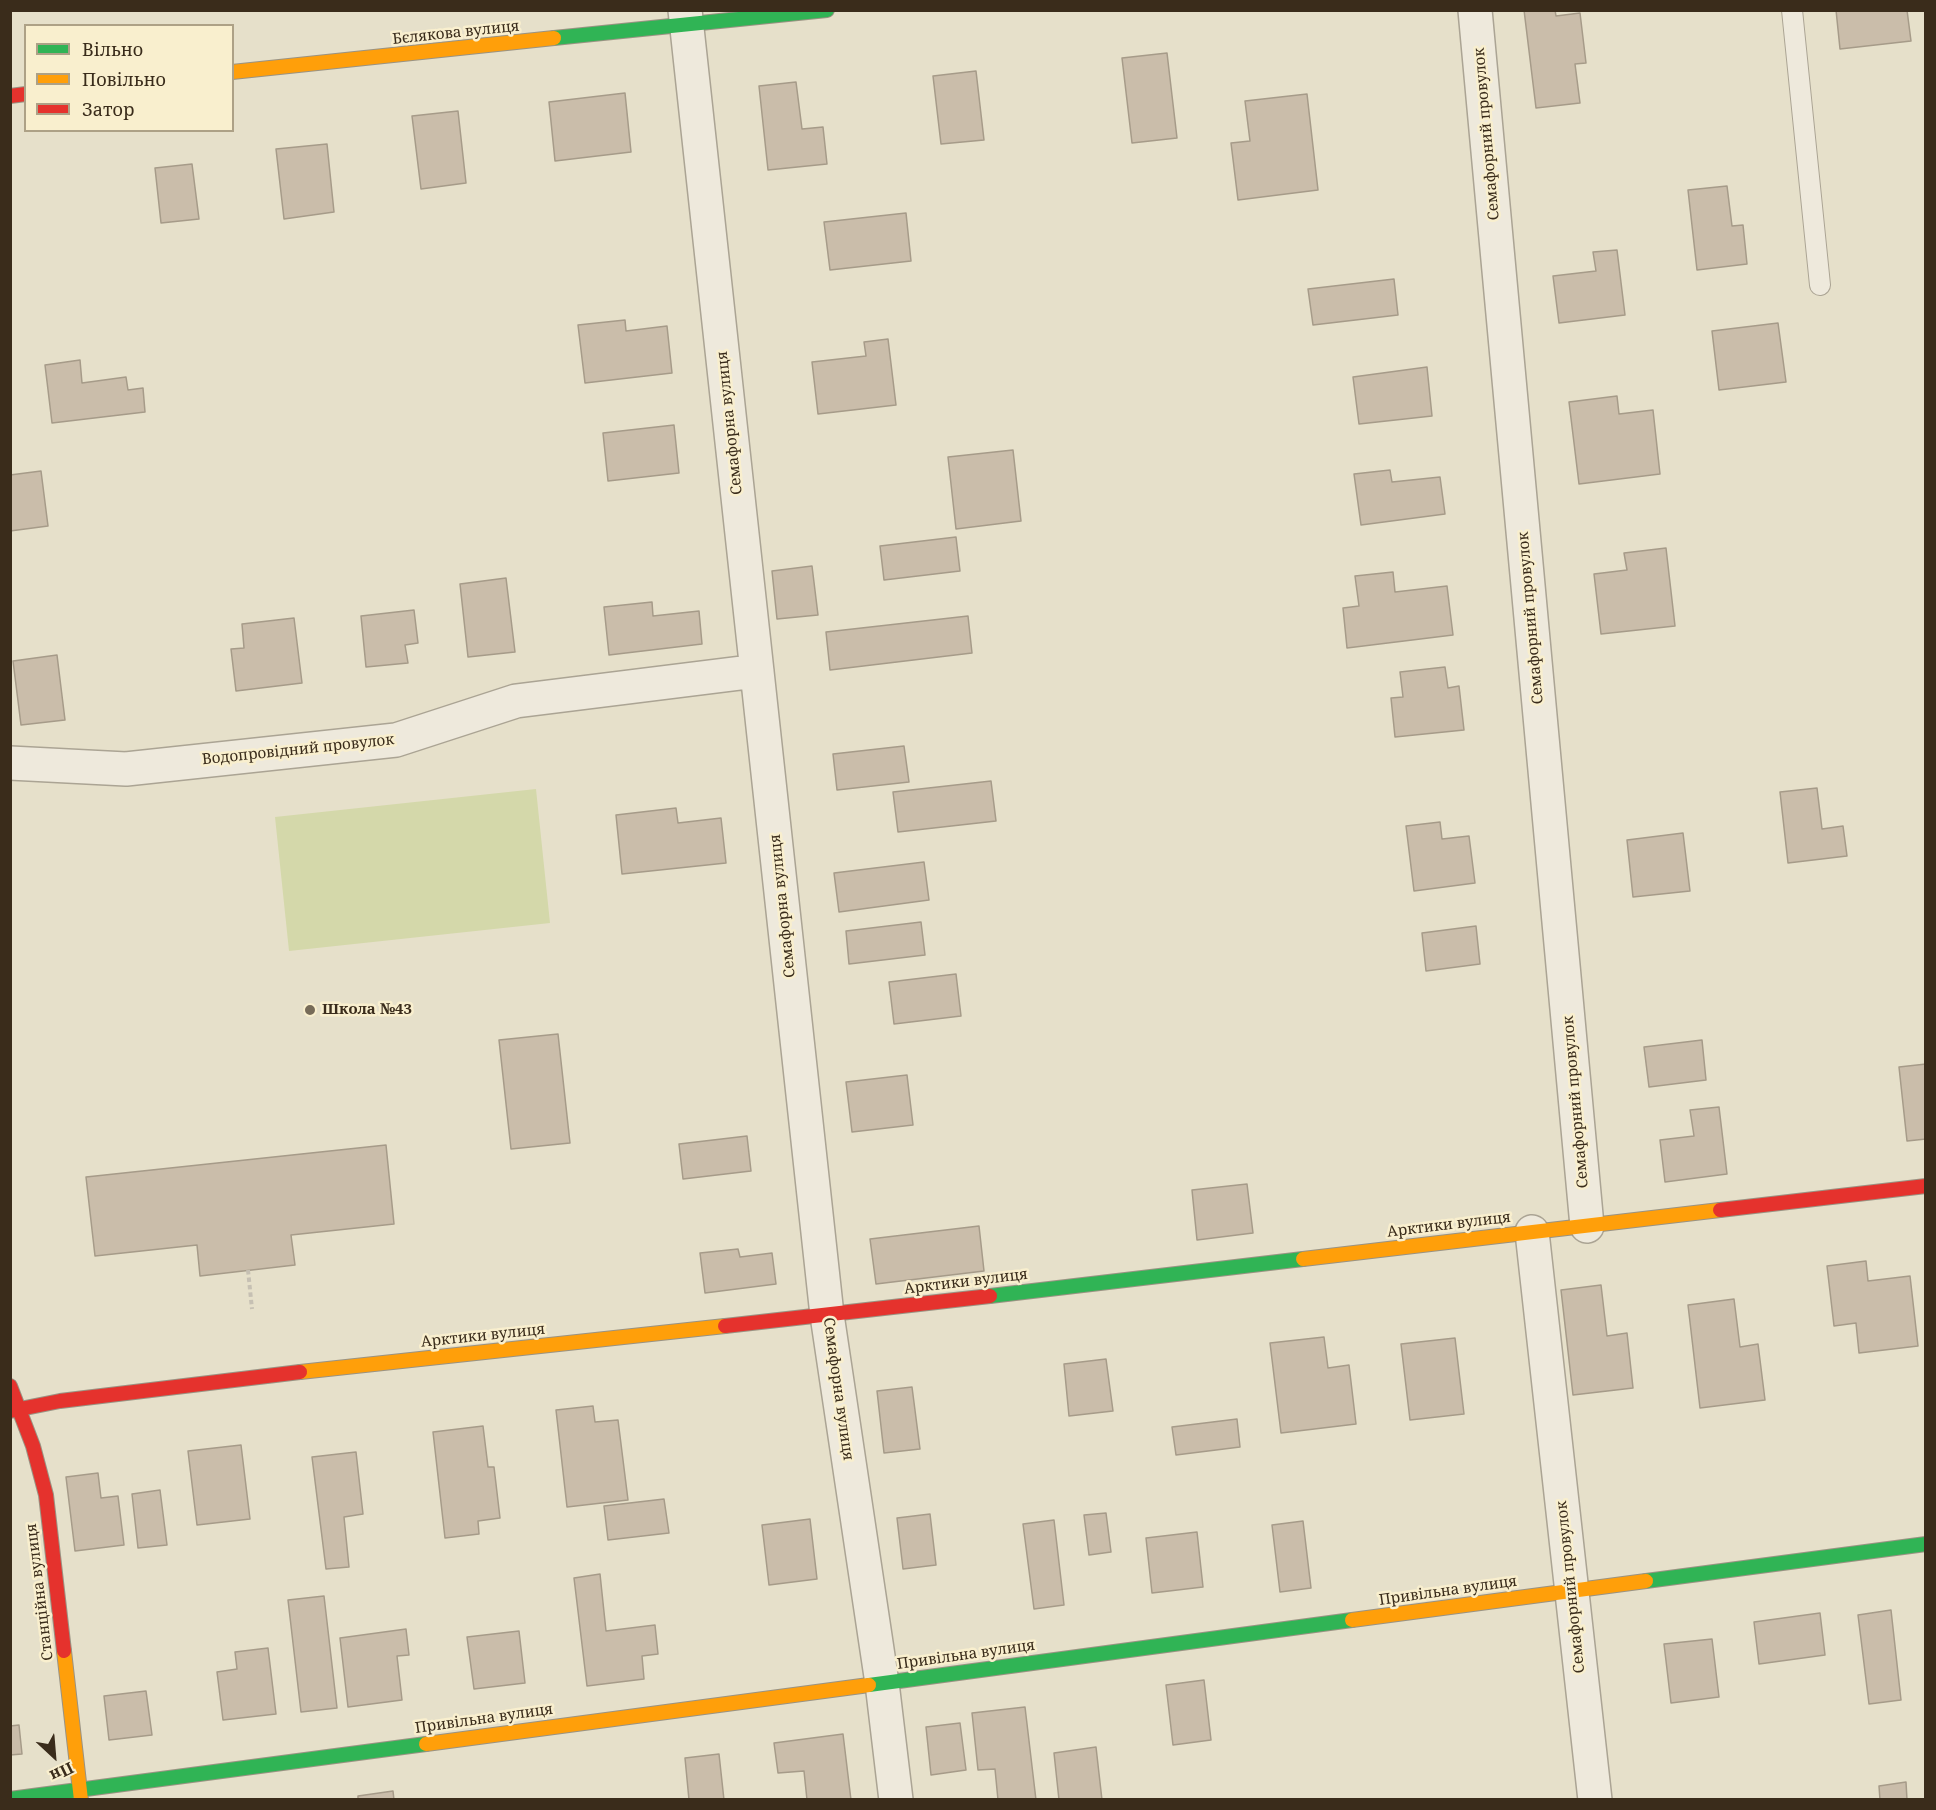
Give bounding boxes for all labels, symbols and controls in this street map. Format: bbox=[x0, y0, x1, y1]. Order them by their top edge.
street label: Бєлякова вулиця bbox=[392, 17, 520, 49]
legend bbox=[24, 24, 234, 132]
text: Вільно bbox=[82, 37, 143, 61]
street label: Семафорний провулок bbox=[1470, 47, 1504, 221]
text: Повільно bbox=[82, 67, 166, 91]
text: Затор bbox=[82, 97, 134, 121]
street label: Семафорна вулиця bbox=[714, 350, 746, 496]
street label: Семафорний провулок bbox=[1514, 531, 1548, 705]
street label: Водопровідний провулок bbox=[201, 731, 395, 769]
street label: Семафорна вулиця bbox=[767, 833, 799, 979]
place label: Школа №43 bbox=[322, 1001, 412, 1019]
marker: Школа №43 bbox=[303, 1003, 317, 1017]
street label: Семафорний провулок bbox=[1559, 1015, 1593, 1189]
street label: Арктики вулиця bbox=[1386, 1208, 1512, 1242]
street label: Арктики вулиця bbox=[903, 1265, 1029, 1299]
street label: Семафорна вулиця bbox=[819, 1316, 857, 1462]
street label: Арктики вулиця bbox=[420, 1321, 546, 1351]
street label: Семафорний провулок bbox=[1553, 1500, 1589, 1674]
street label: Станційна вулиця bbox=[23, 1522, 57, 1662]
street label: Привільна вулиця bbox=[1378, 1572, 1518, 1610]
street label: Привільна вулиця bbox=[896, 1636, 1036, 1674]
street label: Привільна вулиця bbox=[414, 1700, 554, 1738]
north arrow bbox=[24, 1726, 84, 1786]
text: Пн bbox=[46, 1757, 77, 1787]

